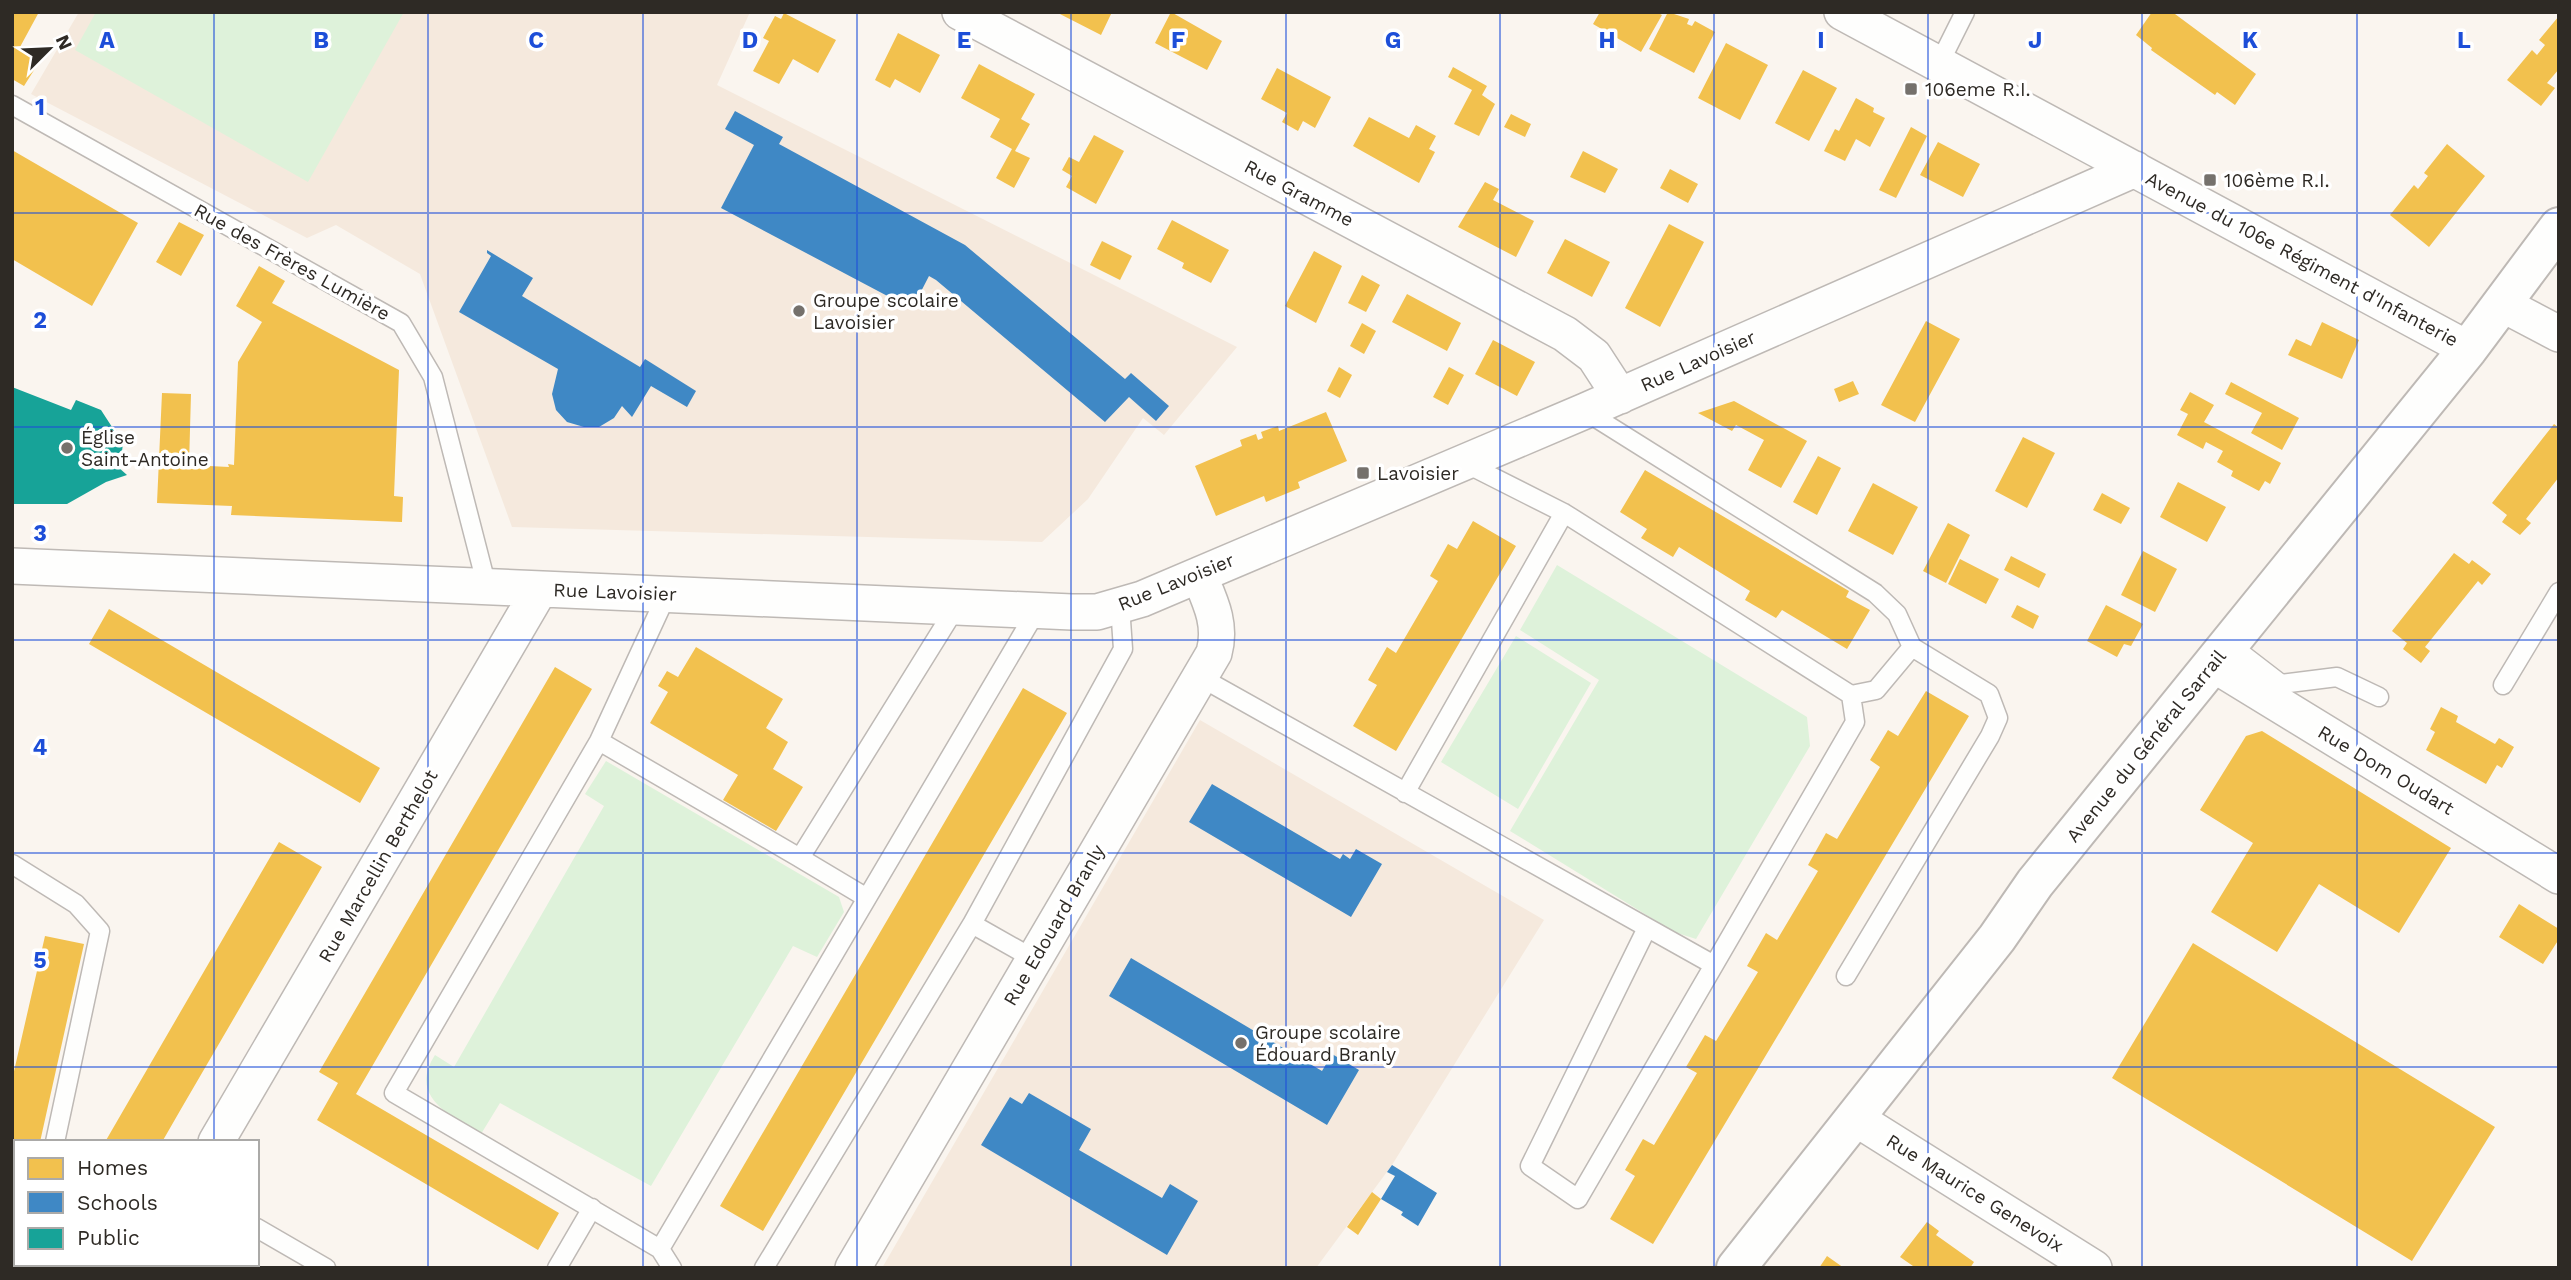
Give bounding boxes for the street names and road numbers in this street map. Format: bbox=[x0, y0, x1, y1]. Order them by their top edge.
street label: Rue Gramme bbox=[1240, 154, 1358, 232]
street label: Avenue du 106e Régiment d'Infanterie bbox=[2142, 167, 2462, 351]
street label: Rue des Frères Lumière bbox=[190, 198, 394, 326]
street label: Rue Lavoisier bbox=[1637, 325, 1759, 397]
street label: Rue Lavoisier bbox=[1114, 548, 1238, 616]
street label: Rue Lavoisier bbox=[553, 578, 677, 606]
street label: Avenue du Général Sarrail bbox=[2061, 645, 2231, 847]
street label: Rue Dom Oudart bbox=[2314, 720, 2458, 820]
street label: Rue Marcellin Berthelot bbox=[313, 766, 443, 966]
street label: Rue Edouard Branly bbox=[998, 840, 1110, 1010]
street label: Rue Maurice Genevoix bbox=[1882, 1129, 2068, 1257]

